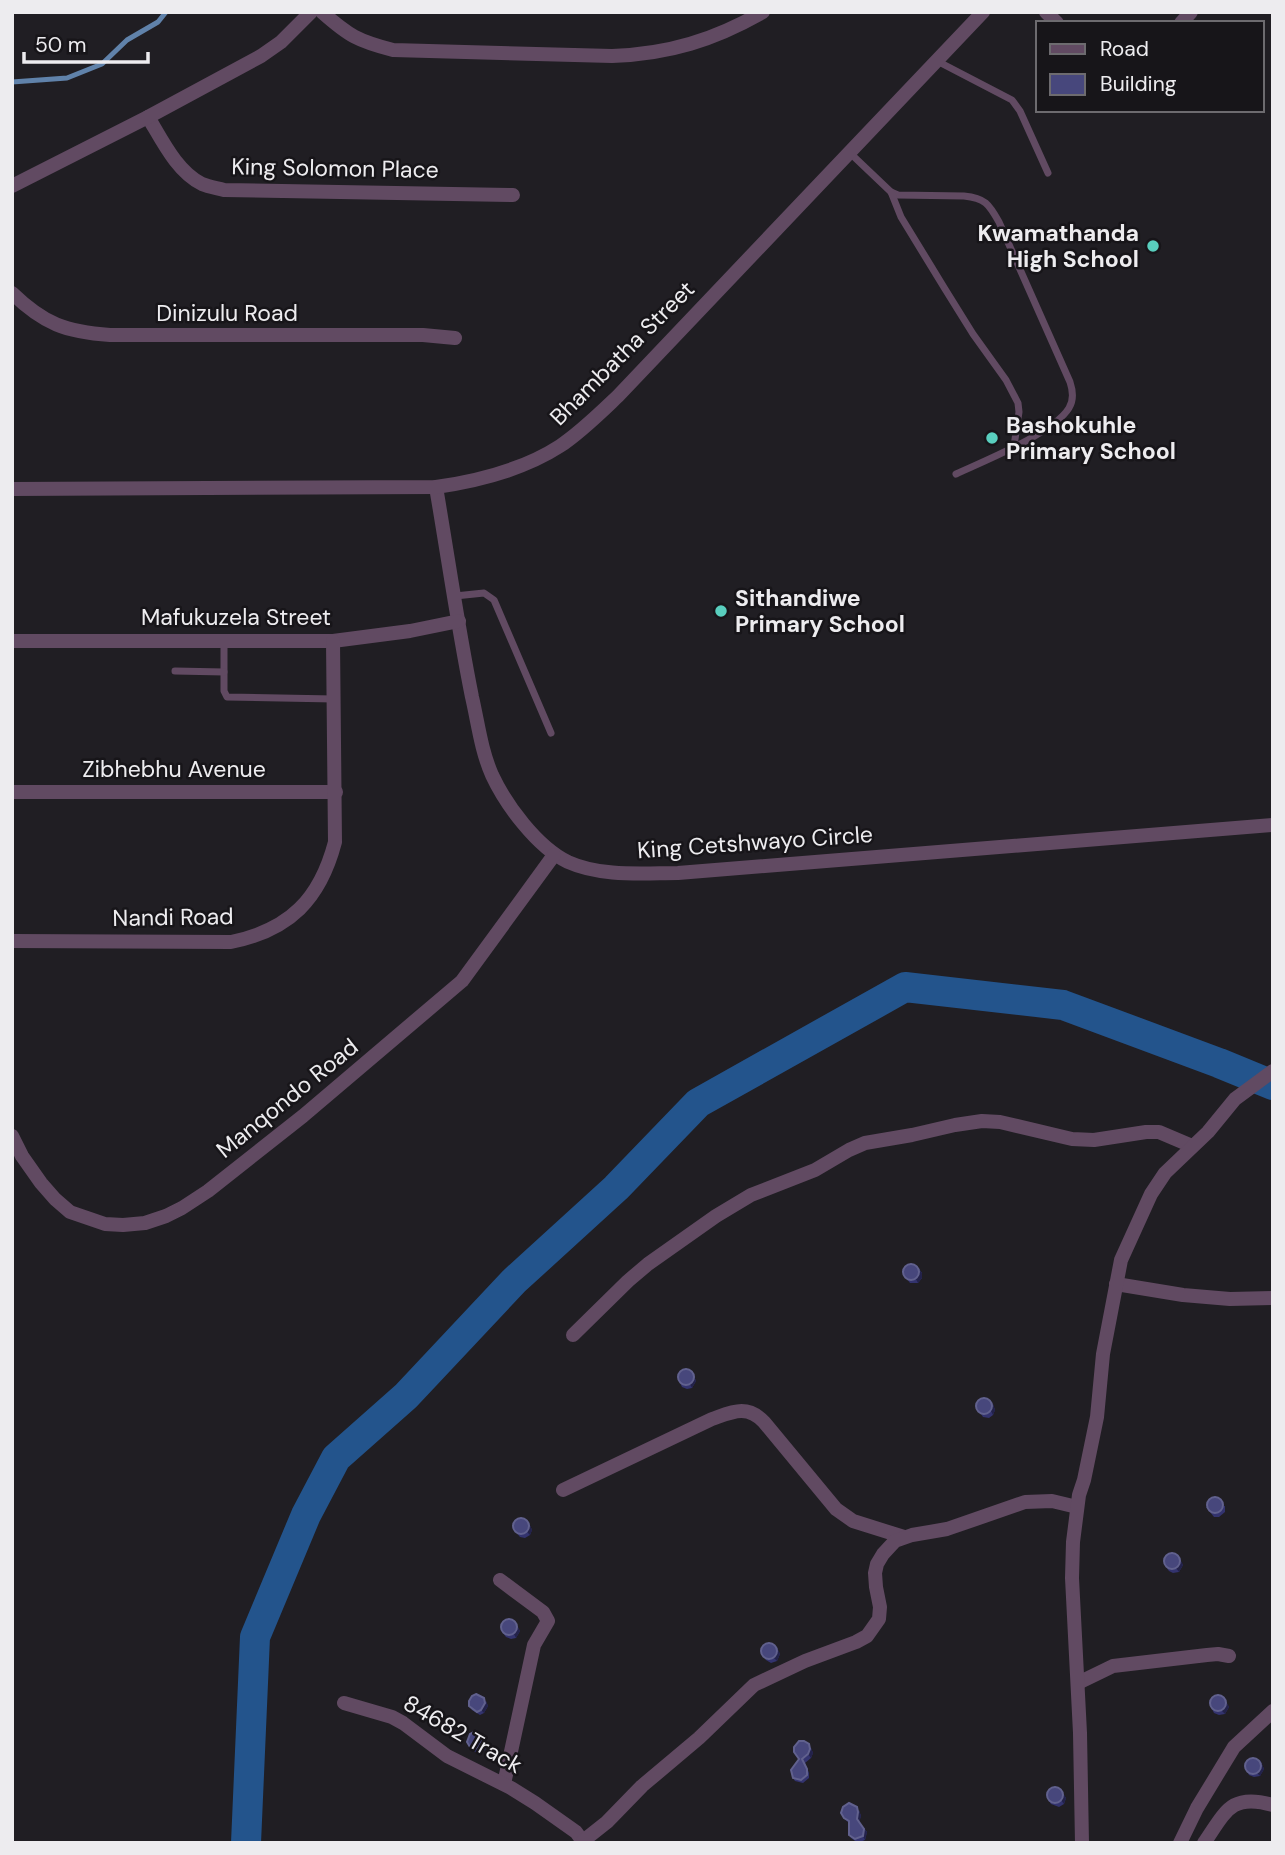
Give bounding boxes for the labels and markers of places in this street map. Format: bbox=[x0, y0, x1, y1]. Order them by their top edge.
place label: Kwamathanda High School bbox=[978, 218, 1139, 274]
marker: Kwamathanda High School bbox=[1145, 238, 1161, 254]
place label: Bashokuhle Primary School bbox=[1006, 410, 1176, 466]
marker: Bashokuhle Primary School bbox=[984, 430, 1000, 446]
place label: Sithandiwe Primary School bbox=[735, 583, 905, 639]
marker: Sithandiwe Primary School bbox=[713, 603, 729, 619]

